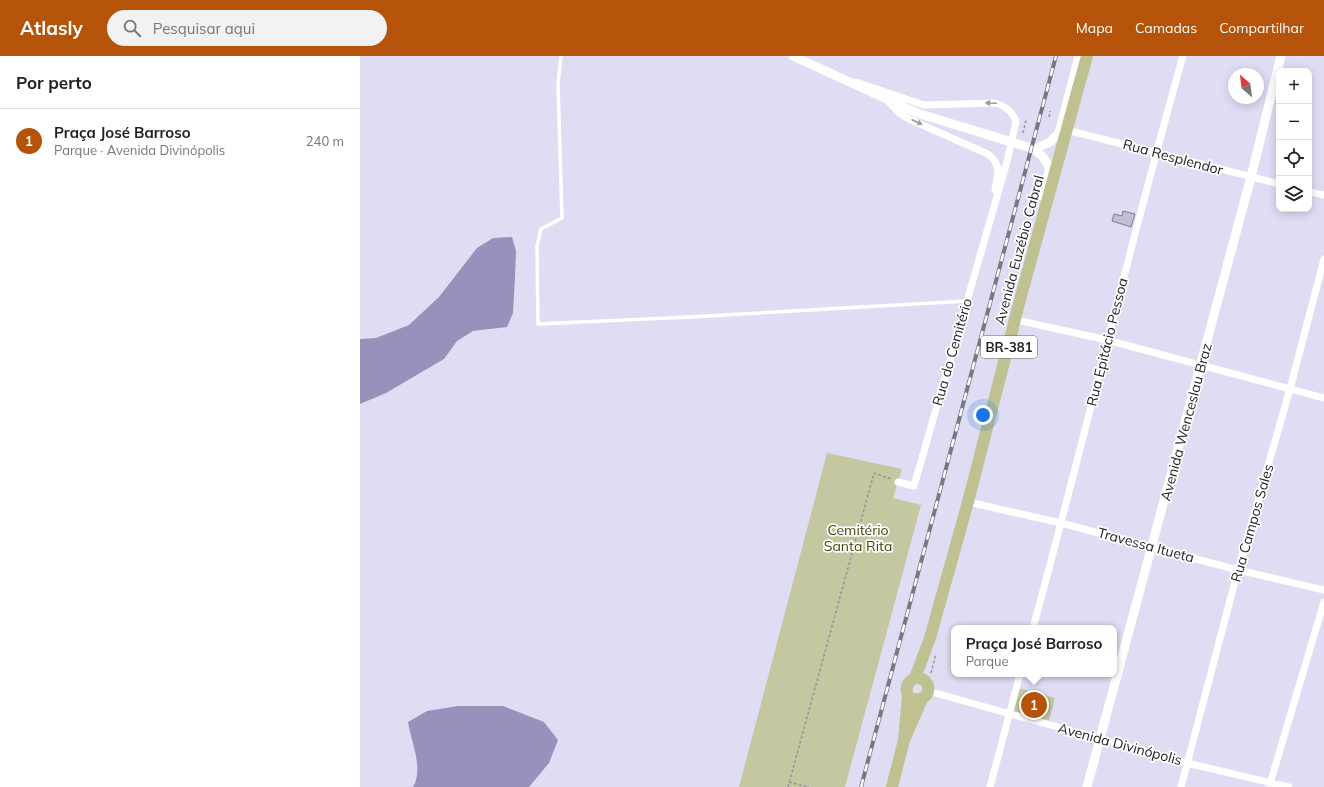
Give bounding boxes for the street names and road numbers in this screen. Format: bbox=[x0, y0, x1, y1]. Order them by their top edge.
street label: Rua Resplendor bbox=[1121, 135, 1226, 179]
street label: Avenida Euzébio Cabral bbox=[990, 173, 1048, 327]
street label: Rua Epitácio Pessoa bbox=[1082, 276, 1132, 408]
street label: Rua do Cemitério bbox=[928, 296, 976, 408]
road number: BR-381 bbox=[981, 336, 1037, 358]
street label: Avenida Wenceslau Braz bbox=[1156, 341, 1216, 503]
street label: Rua Campos Sales bbox=[1227, 462, 1277, 584]
street label: Travessa Itueta bbox=[1096, 523, 1196, 567]
street label: Avenida Divinópolis bbox=[1056, 719, 1184, 769]

